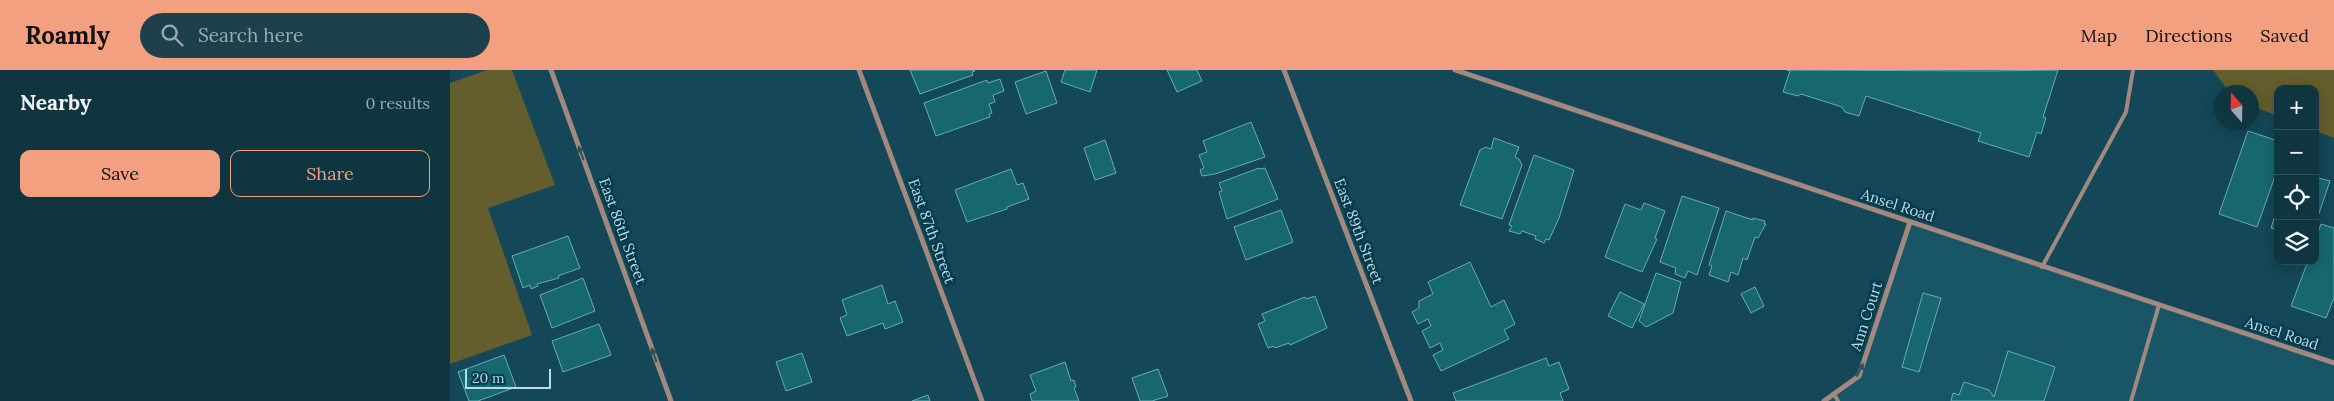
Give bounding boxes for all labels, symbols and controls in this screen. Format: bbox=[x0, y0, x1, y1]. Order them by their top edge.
search box bbox=[140, 13, 490, 58]
text: Roamly bbox=[25, 20, 110, 51]
icon: search bbox=[158, 21, 186, 49]
text: Search here bbox=[198, 23, 303, 47]
text: Map bbox=[2081, 24, 2117, 47]
text: Directions bbox=[2145, 24, 2232, 47]
text: Saved bbox=[2260, 24, 2309, 47]
north arrow bbox=[2214, 85, 2259, 130]
map controls bbox=[2274, 85, 2319, 265]
button: + bbox=[2274, 85, 2319, 130]
text: Nearby bbox=[20, 89, 91, 116]
text: 0 results bbox=[365, 93, 430, 113]
button: − bbox=[2274, 130, 2319, 175]
one-way arrow bbox=[577, 145, 585, 160]
button: Save bbox=[20, 150, 220, 197]
button: Share bbox=[230, 150, 430, 197]
street label: East 86th Street bbox=[595, 175, 651, 287]
street label: East 89th Street bbox=[1330, 175, 1388, 287]
button: locate bbox=[2274, 175, 2319, 220]
street label: East 87th Street bbox=[904, 176, 960, 286]
street label: Ansel Road bbox=[1858, 184, 1937, 226]
button: layers bbox=[2274, 220, 2319, 265]
street label: Ann Court bbox=[1846, 279, 1886, 354]
street label: Ansel Road bbox=[2242, 312, 2321, 354]
one-way arrow bbox=[650, 347, 658, 362]
one-way arrow bbox=[1856, 363, 1864, 377]
scale bar bbox=[465, 366, 551, 389]
text: 20 m bbox=[472, 369, 504, 387]

